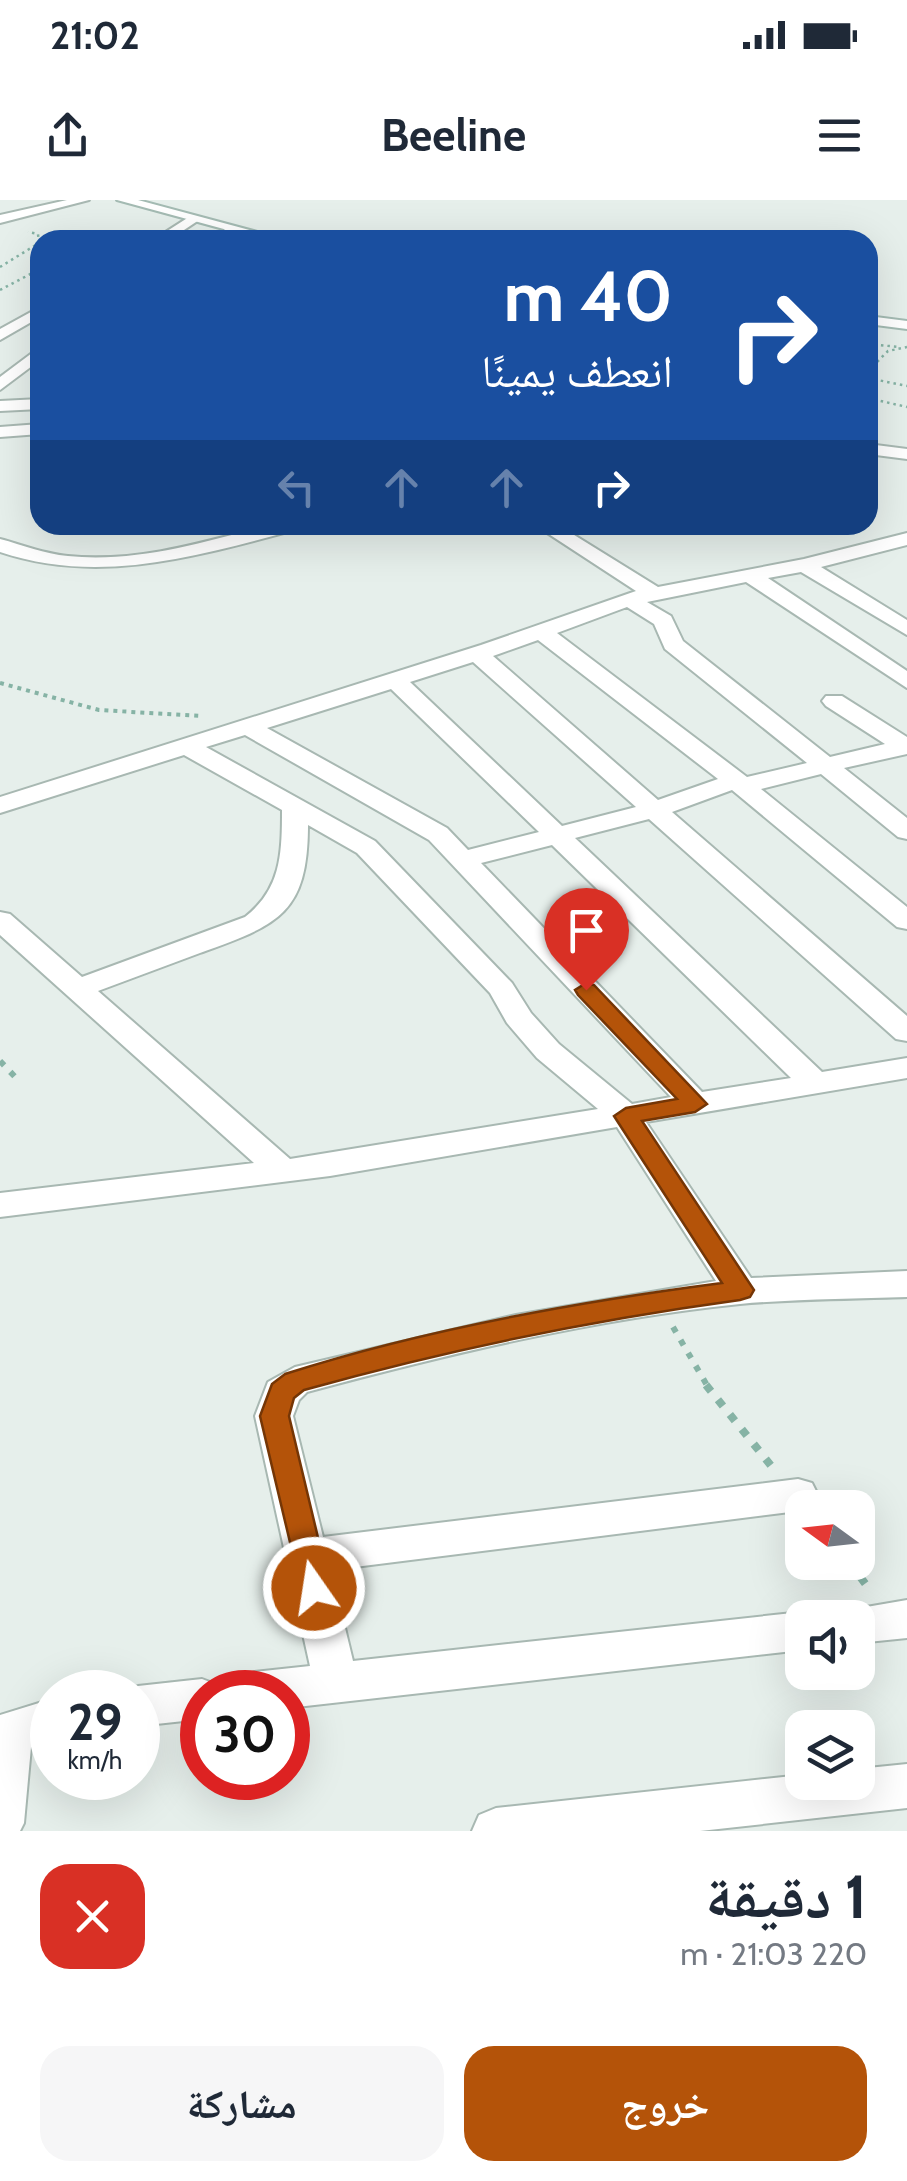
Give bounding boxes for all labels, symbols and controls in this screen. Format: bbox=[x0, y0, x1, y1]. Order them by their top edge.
text: 21:02 bbox=[50, 12, 140, 59]
icon: share bbox=[40, 108, 95, 163]
text: Beeline bbox=[381, 108, 526, 162]
icon: menu bbox=[812, 108, 867, 163]
text: 40 m bbox=[504, 253, 673, 339]
icon: right bbox=[708, 270, 838, 400]
text: انعطف يمينًا bbox=[481, 344, 673, 398]
icon: left bbox=[269, 460, 324, 515]
icon: ahead bbox=[374, 460, 429, 515]
icon: ahead bbox=[479, 460, 534, 515]
icon: right bbox=[584, 460, 639, 515]
pin bbox=[544, 888, 629, 991]
icon: arrive bbox=[559, 903, 614, 958]
north arrow bbox=[785, 1490, 875, 1580]
map controls bbox=[785, 1490, 875, 1800]
position arrow bbox=[262, 1536, 366, 1640]
button: sound bbox=[785, 1600, 875, 1690]
speed limit sign: 30 bbox=[180, 1670, 310, 1800]
text: 29 bbox=[68, 1692, 122, 1753]
button: layers bbox=[785, 1710, 875, 1800]
text: km/h bbox=[68, 1745, 122, 1775]
text: 1 دقيقة bbox=[705, 1860, 867, 1933]
button: close bbox=[40, 1864, 145, 1969]
text: 220 m · 21:03 bbox=[680, 1934, 867, 1973]
button: مشاركة bbox=[40, 2046, 444, 2161]
button: خروج bbox=[464, 2046, 867, 2161]

